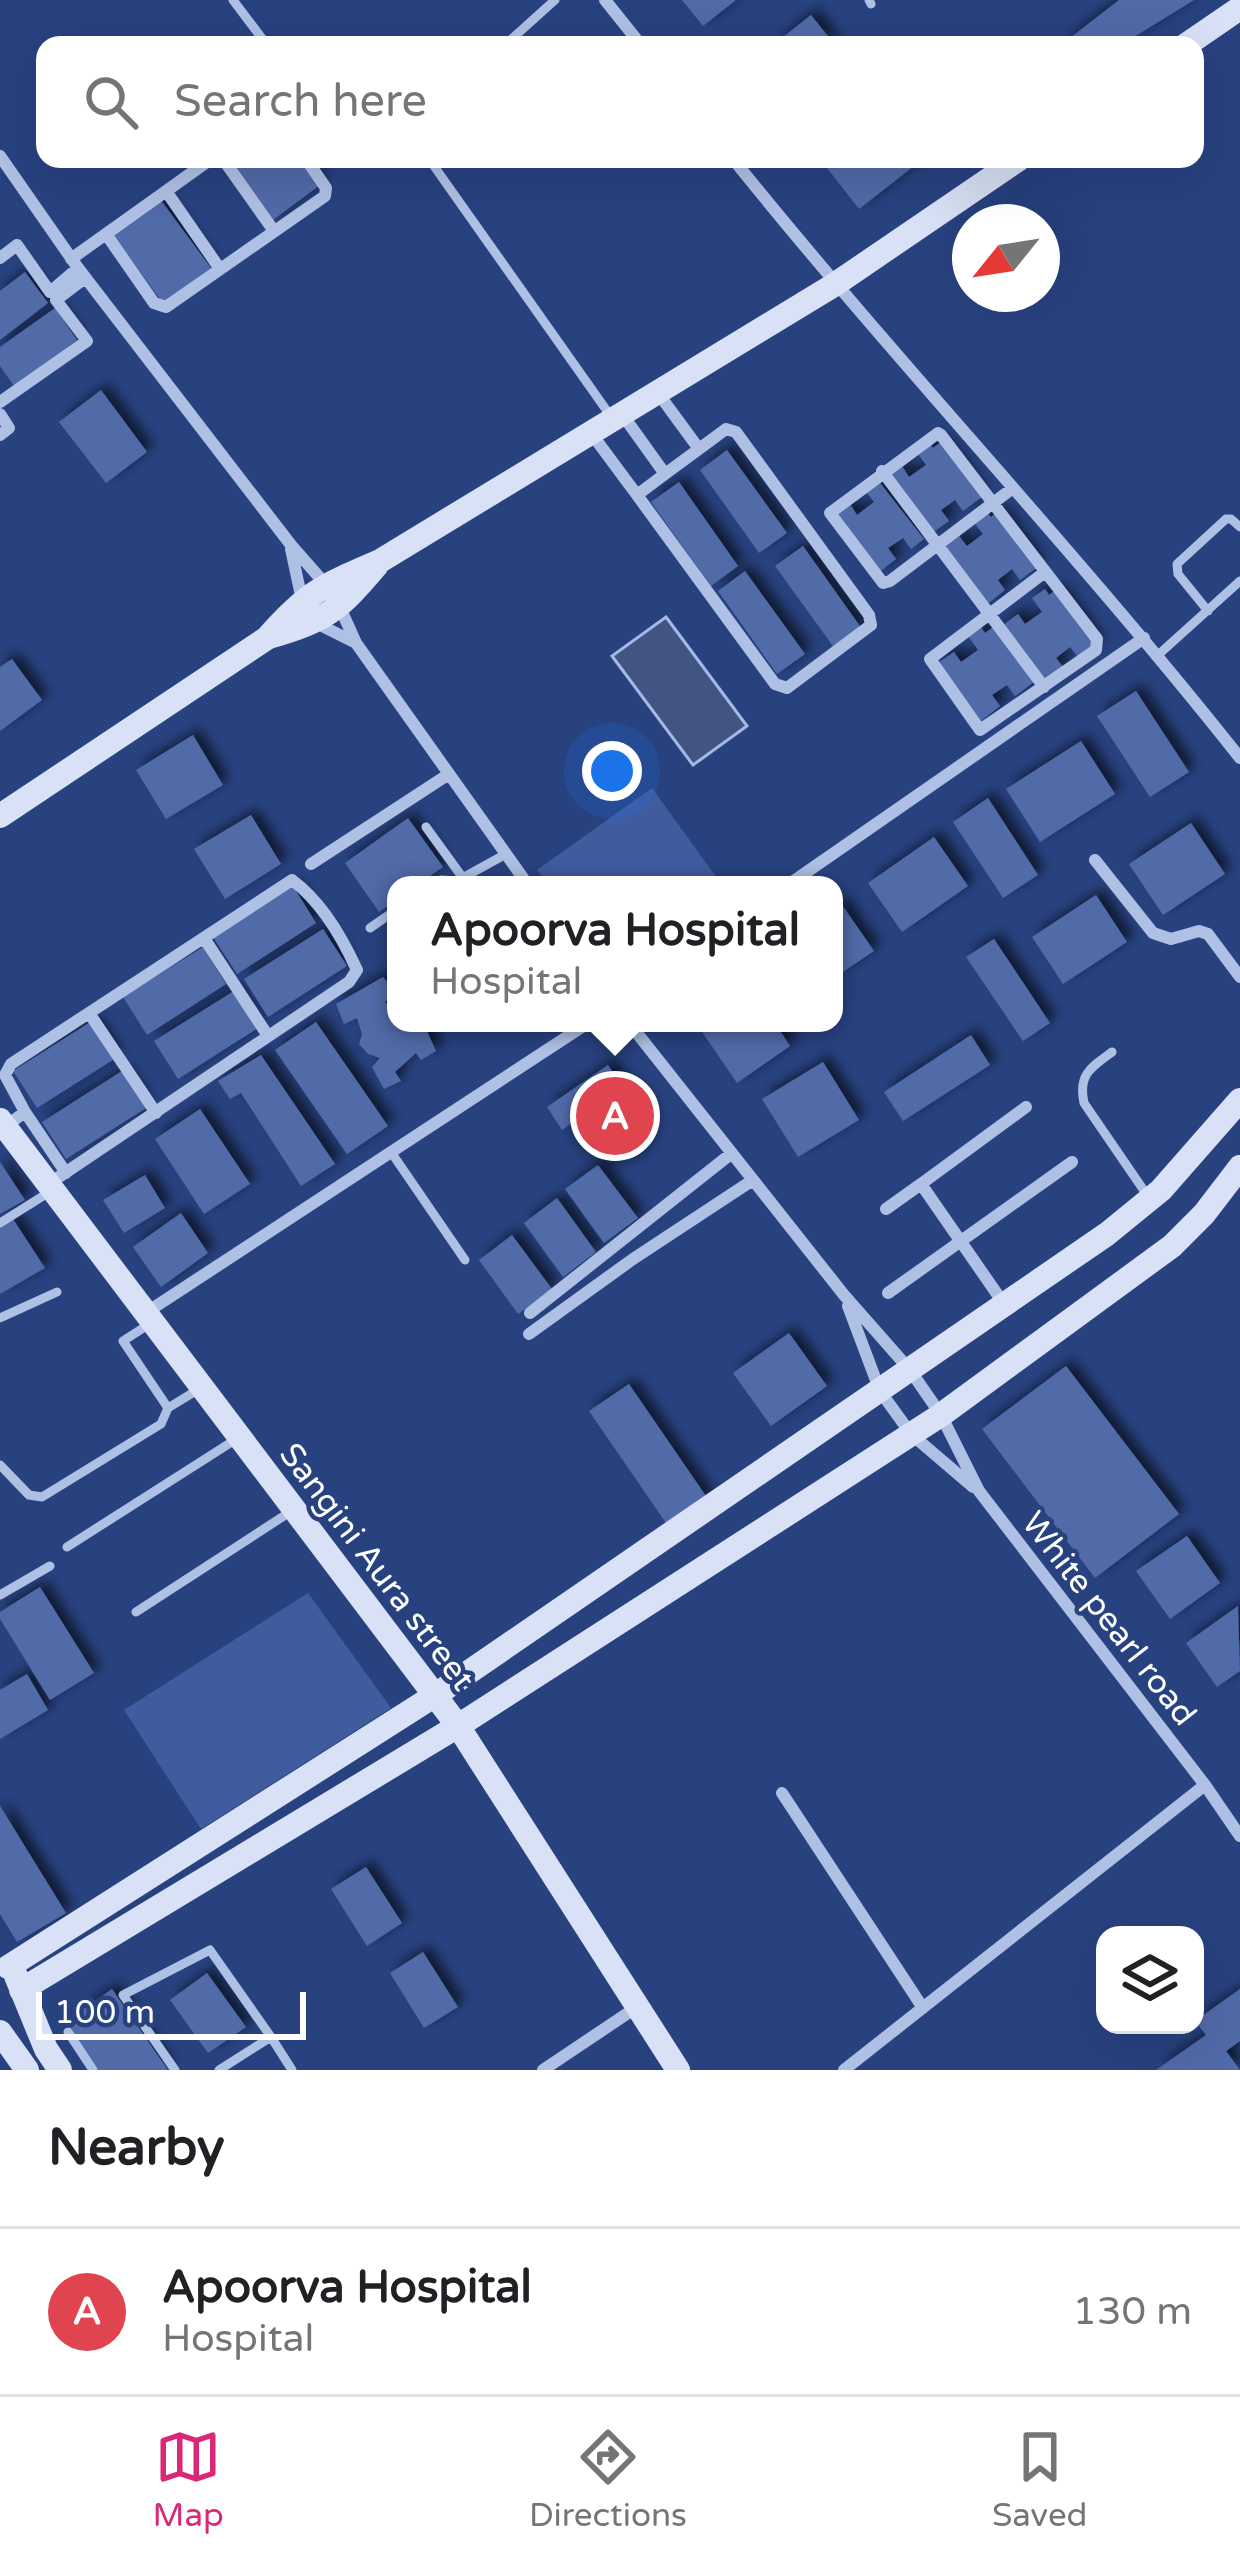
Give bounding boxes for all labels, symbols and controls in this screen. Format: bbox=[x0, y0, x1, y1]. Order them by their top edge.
search box bbox=[36, 36, 1204, 168]
icon: search bbox=[78, 69, 144, 135]
text: Search here bbox=[174, 75, 427, 129]
north arrow bbox=[952, 204, 1060, 312]
your location bbox=[582, 741, 642, 801]
popup bbox=[387, 876, 843, 1032]
text: Apoorva Hospital bbox=[430, 904, 800, 958]
text: Hospital bbox=[430, 958, 582, 1005]
pin: A bbox=[576, 1071, 654, 1161]
street label: Sangini Aura street bbox=[271, 1436, 482, 1698]
street label: White pearl road bbox=[1013, 1504, 1204, 1734]
map controls bbox=[1096, 1926, 1204, 2034]
button: layers bbox=[1096, 1926, 1204, 2034]
scale bar bbox=[36, 1986, 306, 2039]
text: 100 m bbox=[54, 1993, 155, 2032]
text: Nearby bbox=[48, 2117, 225, 2179]
text: Apoorva Hospital bbox=[162, 2261, 532, 2315]
text: A bbox=[72, 2288, 102, 2335]
text: 130 m bbox=[1073, 2288, 1192, 2335]
text: Hospital bbox=[162, 2315, 314, 2362]
tab: Map bbox=[153, 2424, 224, 2535]
tab: Directions bbox=[529, 2424, 687, 2535]
tab: Saved bbox=[992, 2424, 1087, 2535]

